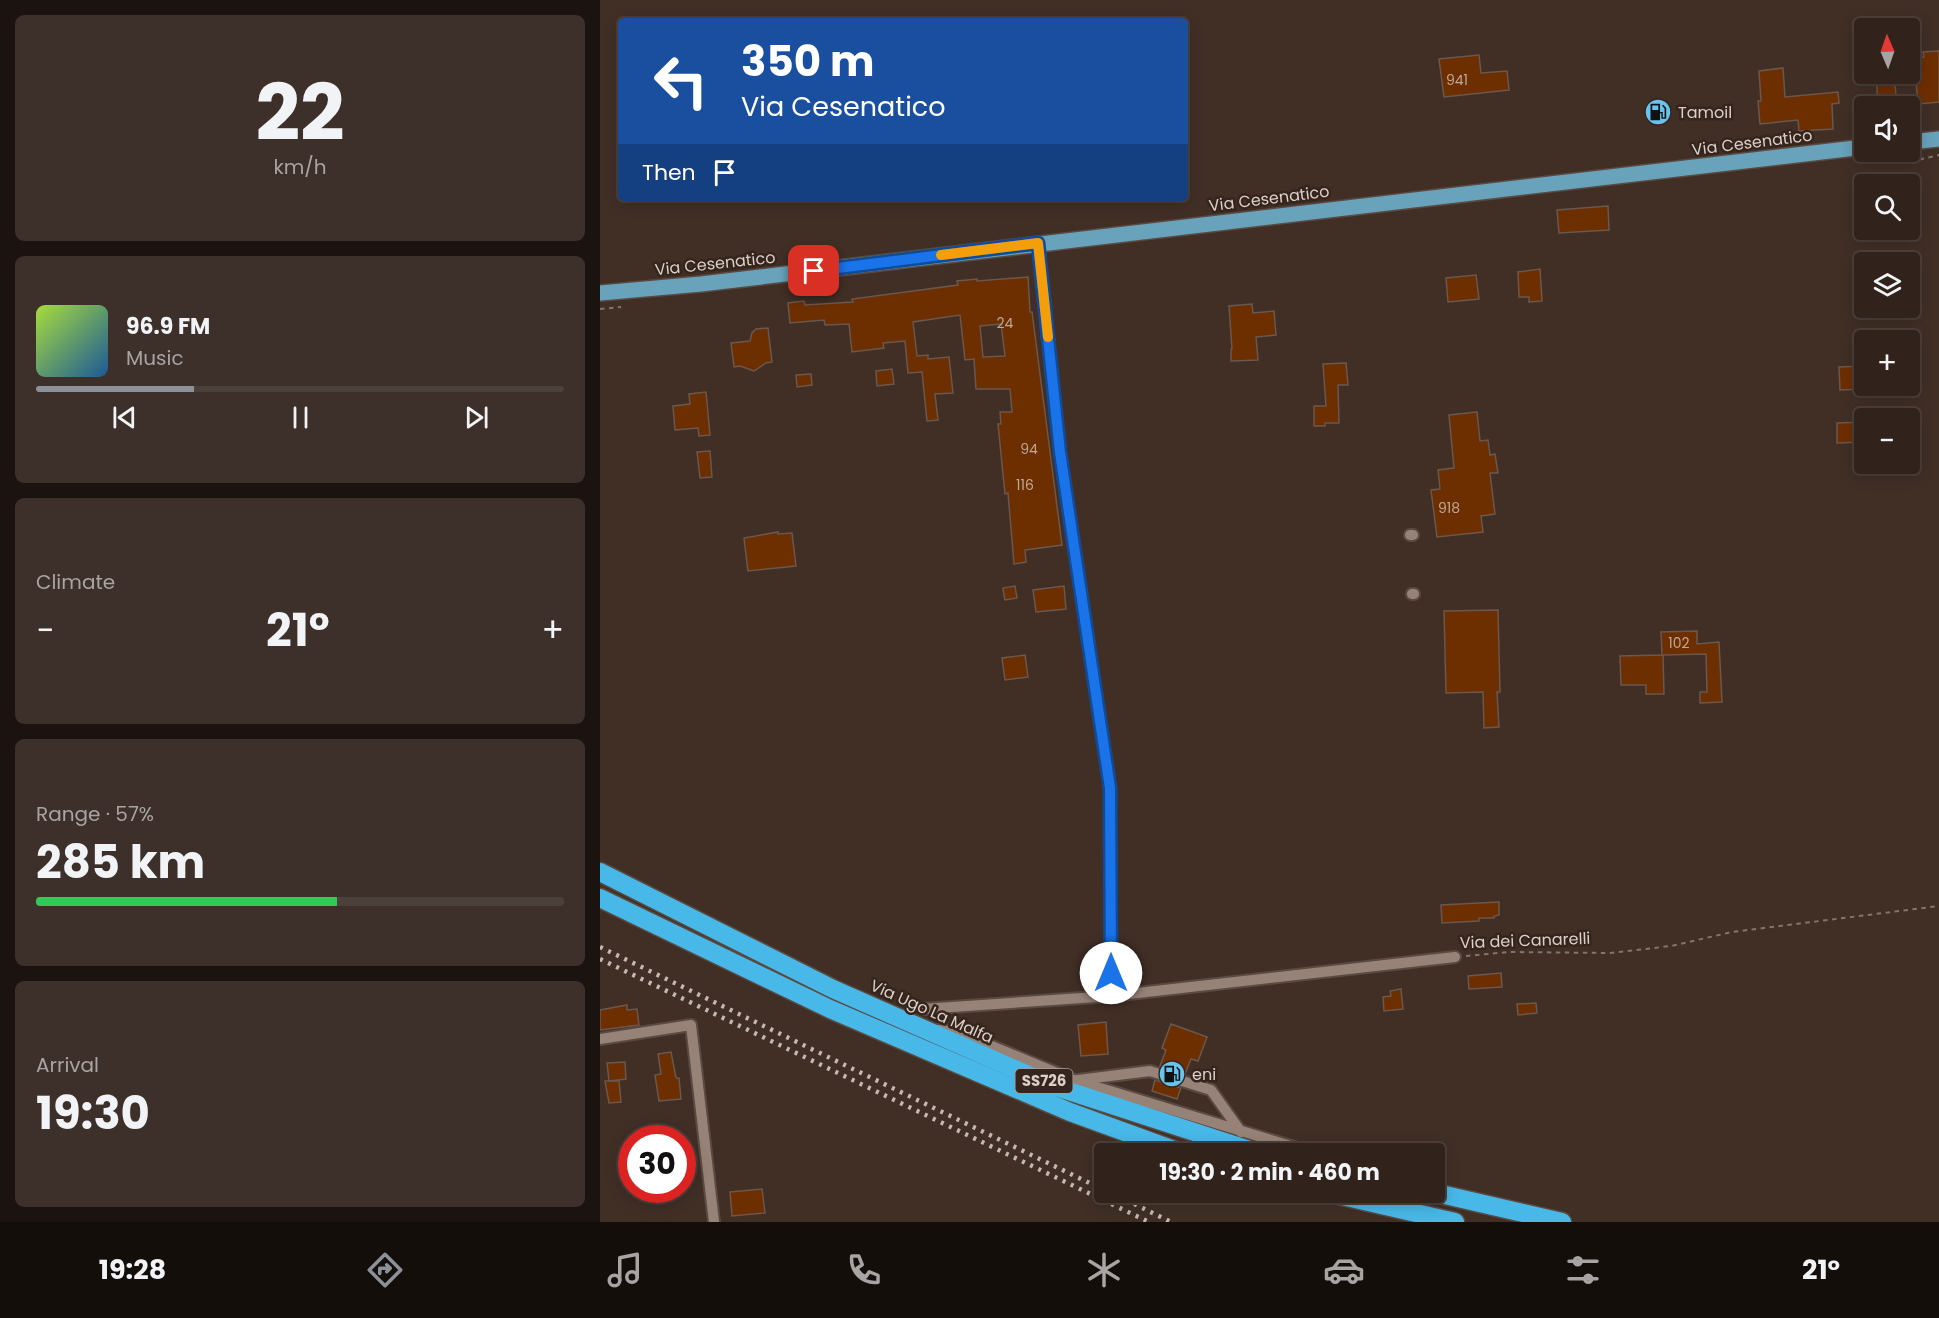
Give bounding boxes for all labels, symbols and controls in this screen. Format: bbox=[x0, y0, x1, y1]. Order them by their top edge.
north arrow bbox=[1854, 18, 1920, 84]
map controls bbox=[1854, 18, 1920, 474]
text: 350 m bbox=[741, 32, 874, 91]
icon: left bbox=[642, 42, 720, 120]
text: 22 bbox=[255, 58, 345, 167]
house number: 941 bbox=[1446, 70, 1468, 90]
text: Via Cesenatico bbox=[741, 88, 945, 125]
button: sound bbox=[1854, 96, 1920, 162]
fuel station icon: Tamoil bbox=[1643, 97, 1673, 127]
place label: Tamoil bbox=[1678, 101, 1732, 124]
street label: Via Cesenatico bbox=[1691, 124, 1814, 161]
text: km/h bbox=[273, 153, 327, 181]
icon: arrive bbox=[708, 156, 741, 189]
text: Then bbox=[642, 157, 696, 188]
button: search bbox=[1854, 174, 1920, 240]
street label: Via Cesenatico bbox=[1208, 180, 1331, 217]
pin bbox=[788, 245, 839, 296]
street label: Via Cesenatico bbox=[654, 246, 777, 281]
button: layers bbox=[1854, 252, 1920, 318]
icon: arrive bbox=[797, 254, 830, 287]
text: 96.9 FM bbox=[126, 311, 210, 342]
house number: 24 bbox=[997, 313, 1014, 333]
button: + bbox=[1854, 330, 1920, 396]
text: Music bbox=[126, 344, 184, 372]
icon: previous bbox=[108, 401, 141, 434]
icon: pause bbox=[284, 401, 317, 434]
icon: next bbox=[460, 401, 493, 434]
button: − bbox=[1854, 408, 1920, 474]
house number: 94 bbox=[1020, 439, 1038, 459]
house number: 116 bbox=[1016, 475, 1034, 495]
house number: 918 bbox=[1438, 498, 1460, 518]
text: Climate bbox=[36, 568, 115, 596]
text: 21° bbox=[266, 599, 330, 662]
text: − bbox=[36, 607, 54, 654]
text: + bbox=[541, 607, 564, 654]
house number: 102 bbox=[1668, 633, 1690, 653]
text: Range · 57% bbox=[36, 800, 154, 828]
text: 285 km bbox=[36, 831, 205, 894]
street label: Via dei Canarelli bbox=[1459, 927, 1591, 954]
position arrow bbox=[1079, 941, 1143, 1005]
street label: Via Ugo La Malfa bbox=[867, 974, 997, 1049]
text: Arrival bbox=[36, 1051, 99, 1079]
fuel station icon: eni bbox=[1157, 1059, 1187, 1089]
place label: eni bbox=[1192, 1063, 1216, 1086]
road number: SS726 bbox=[1016, 1069, 1072, 1093]
text: 19:30 bbox=[36, 1082, 150, 1145]
speed limit sign: 30 bbox=[618, 1125, 696, 1203]
text: 19:30 · 2 min · 460 m bbox=[1159, 1157, 1380, 1188]
icon: directions bbox=[364, 1249, 406, 1291]
icon: music bbox=[604, 1249, 646, 1291]
icon: phone bbox=[843, 1249, 885, 1291]
icon: climate bbox=[1083, 1249, 1125, 1291]
icon: car bbox=[1323, 1249, 1365, 1291]
icon: filters bbox=[1562, 1249, 1604, 1291]
text: 19:28 bbox=[99, 1251, 166, 1288]
text: 21° bbox=[1802, 1251, 1840, 1288]

